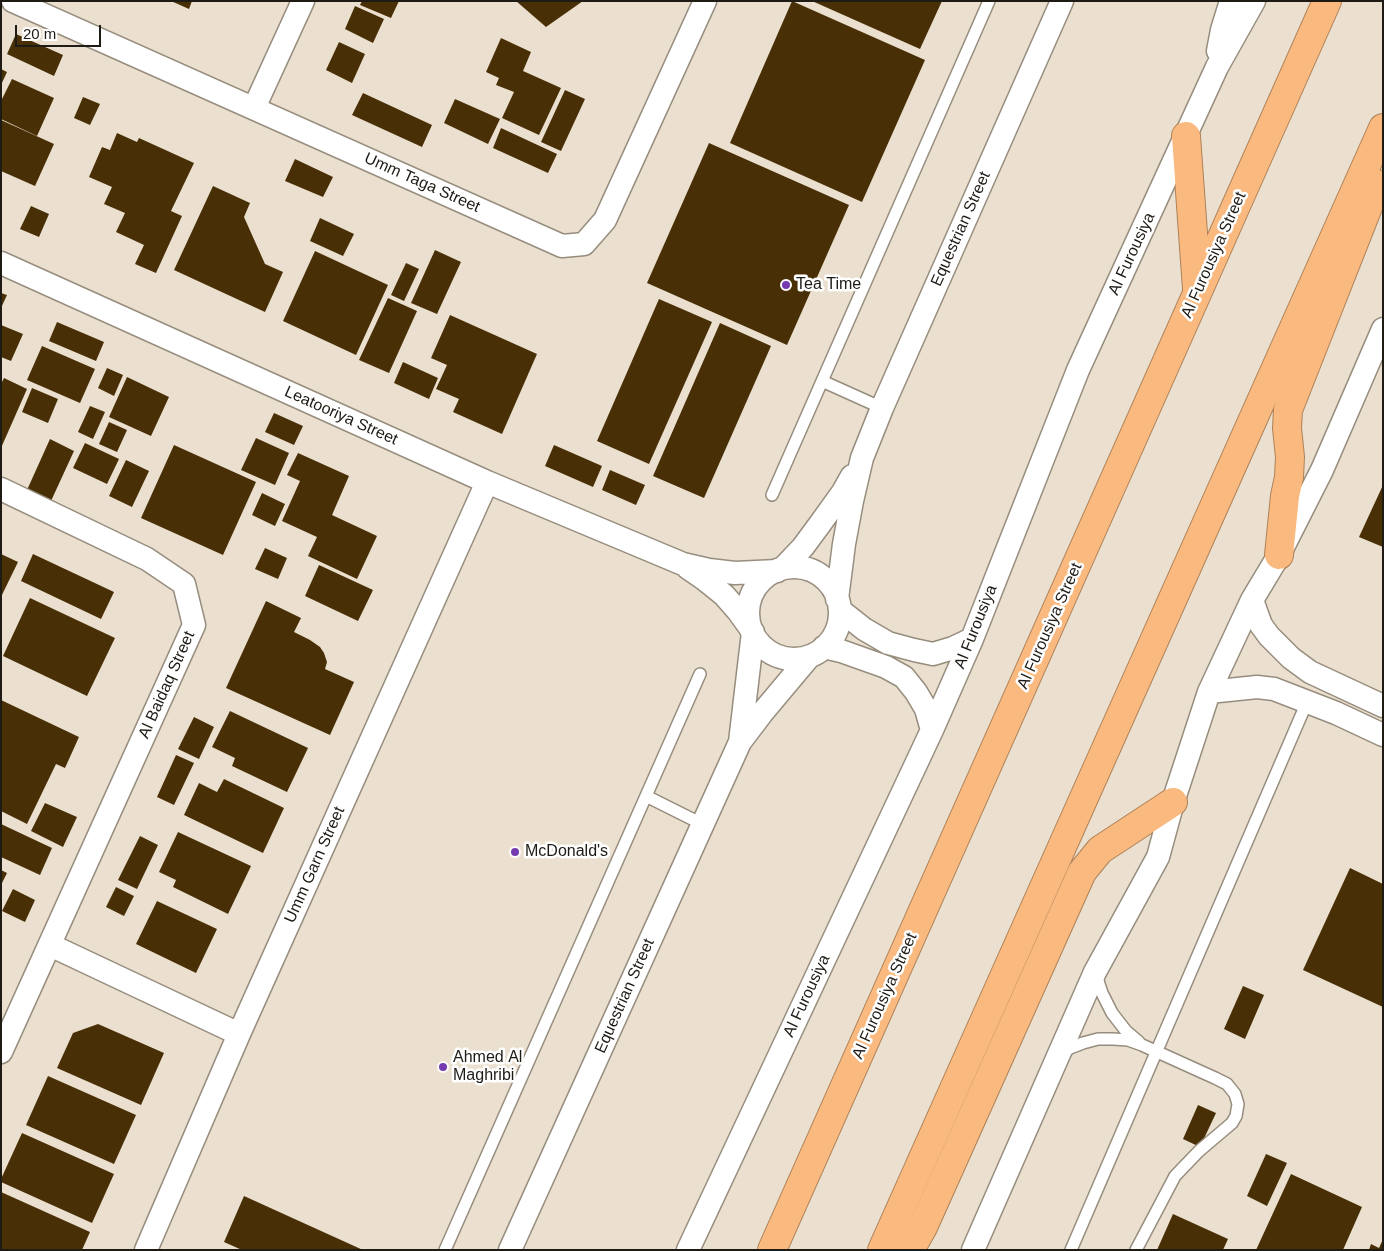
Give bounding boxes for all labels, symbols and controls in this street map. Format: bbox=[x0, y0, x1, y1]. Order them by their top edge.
scale bar bbox=[18, 15, 104, 47]
text: 20 m bbox=[23, 25, 56, 42]
street label: Umm Taga Street bbox=[361, 149, 483, 217]
street label: Equestrian Street bbox=[927, 169, 995, 289]
street label: Al Furousiya Street bbox=[1178, 189, 1250, 321]
street label: Al Furousiya bbox=[1105, 210, 1159, 298]
place label: Tea Time bbox=[796, 275, 861, 295]
marker: Tea Time bbox=[780, 279, 792, 291]
street label: Leatooriya Street bbox=[281, 382, 401, 450]
street label: Al Furousiya Street bbox=[1014, 560, 1086, 692]
street label: Al Furousiya bbox=[950, 582, 1002, 672]
street label: Al Baidaq Street bbox=[135, 628, 199, 742]
street label: Umm Garn Street bbox=[281, 804, 349, 926]
place label: McDonald's bbox=[525, 842, 608, 862]
marker: McDonald's bbox=[509, 846, 521, 858]
street label: Al Furousiya Street bbox=[849, 930, 921, 1062]
street label: Equestrian Street bbox=[591, 936, 659, 1056]
street label: Al Furousiya bbox=[780, 952, 834, 1040]
place label: Ahmed Al Maghribi bbox=[453, 1048, 522, 1086]
marker: Ahmed Al Maghribi bbox=[437, 1061, 449, 1073]

